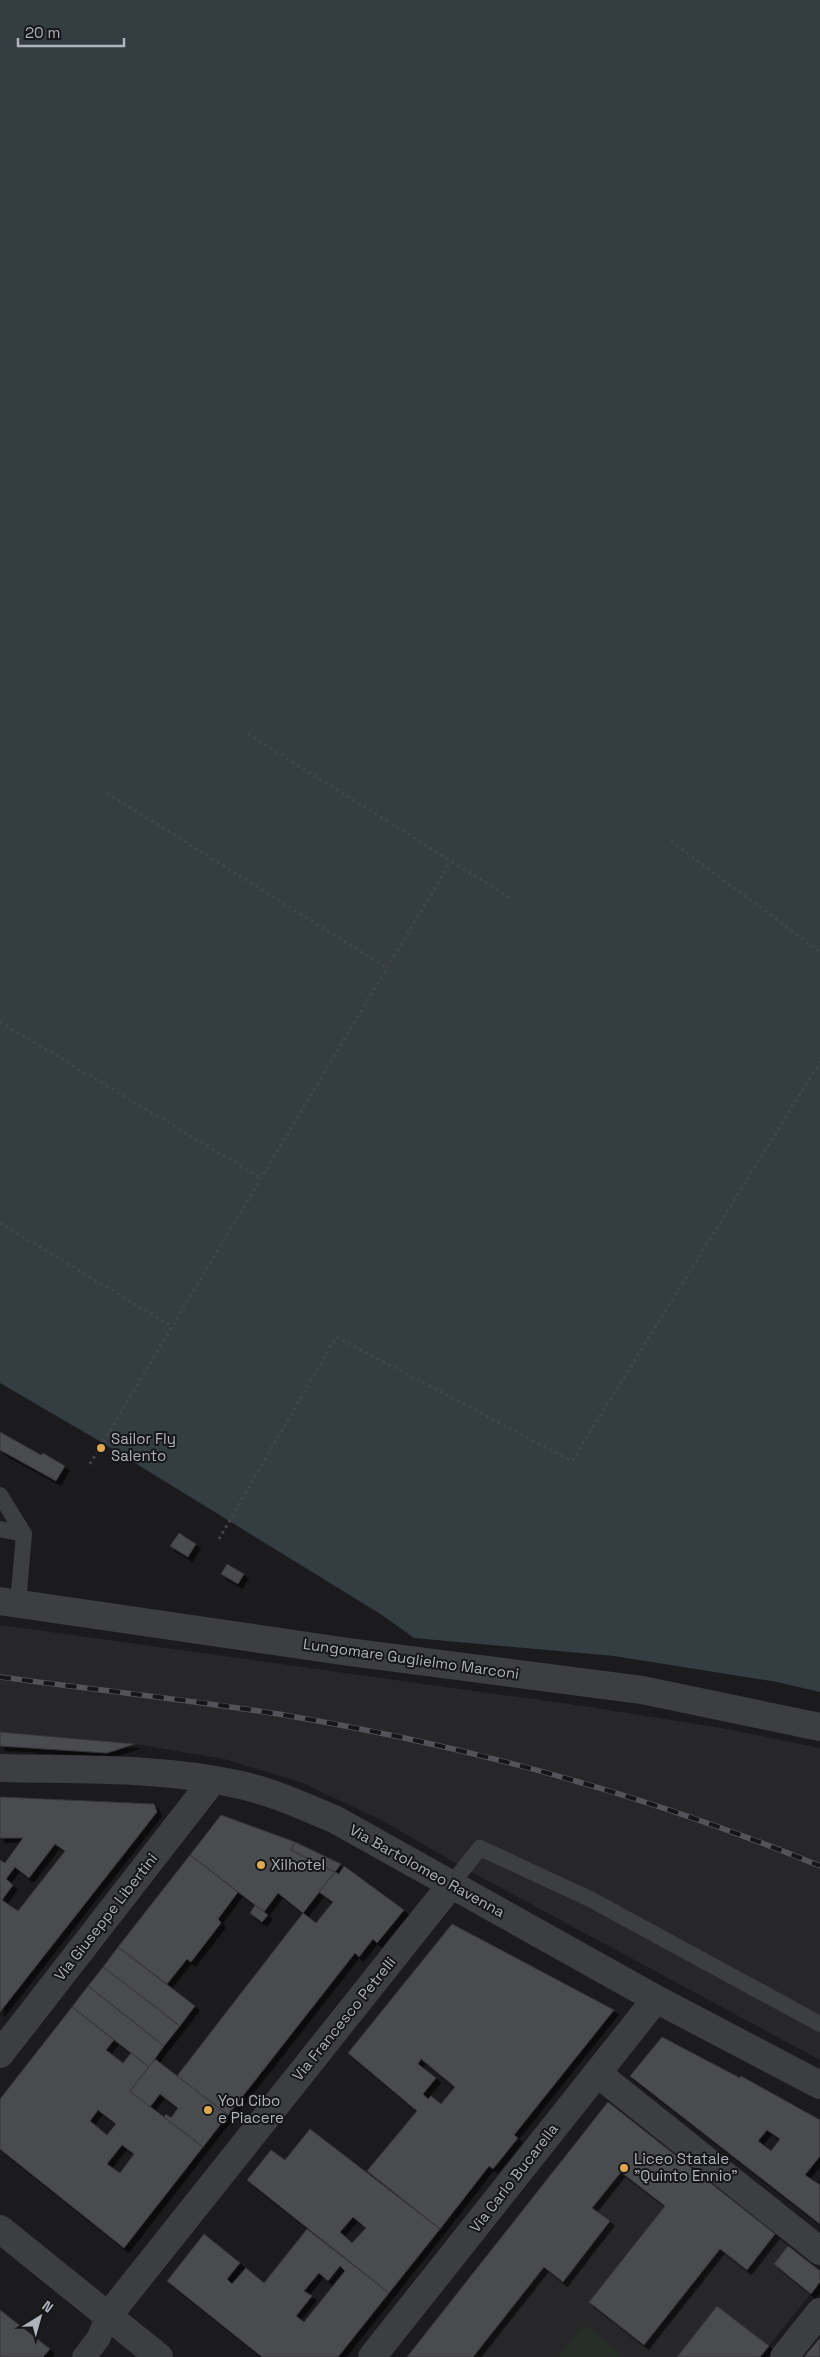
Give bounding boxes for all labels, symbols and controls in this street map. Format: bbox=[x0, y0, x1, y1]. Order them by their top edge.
scale bar bbox=[18, 15, 124, 47]
text: 20 m bbox=[25, 23, 60, 42]
place label: Sailor Fly Salento bbox=[111, 1429, 176, 1465]
marker: Sailor Fly Salento bbox=[95, 1442, 107, 1454]
street label: Lungomare Guglielmo Marconi bbox=[302, 1634, 520, 1683]
street label: Via Bartolomeo Ravenna bbox=[346, 1820, 509, 1921]
street label: Via Giuseppe Libertini bbox=[50, 1849, 161, 1984]
place label: Xilhotel bbox=[271, 1855, 325, 1874]
marker: Xilhotel bbox=[255, 1859, 267, 1871]
street label: Via Francesco Petrelli bbox=[288, 1953, 400, 2085]
place label: You Cibo e Piacere bbox=[218, 2091, 284, 2127]
marker: You Cibo e Piacere bbox=[202, 2104, 214, 2116]
street label: Via Carlo Bucarella bbox=[465, 2119, 562, 2236]
place label: Liceo Statale "Quinto Ennio" bbox=[634, 2149, 738, 2185]
marker: Liceo Statale "Quinto Ennio" bbox=[618, 2162, 630, 2174]
north arrow bbox=[15, 2292, 65, 2342]
text: N bbox=[39, 2297, 57, 2317]

